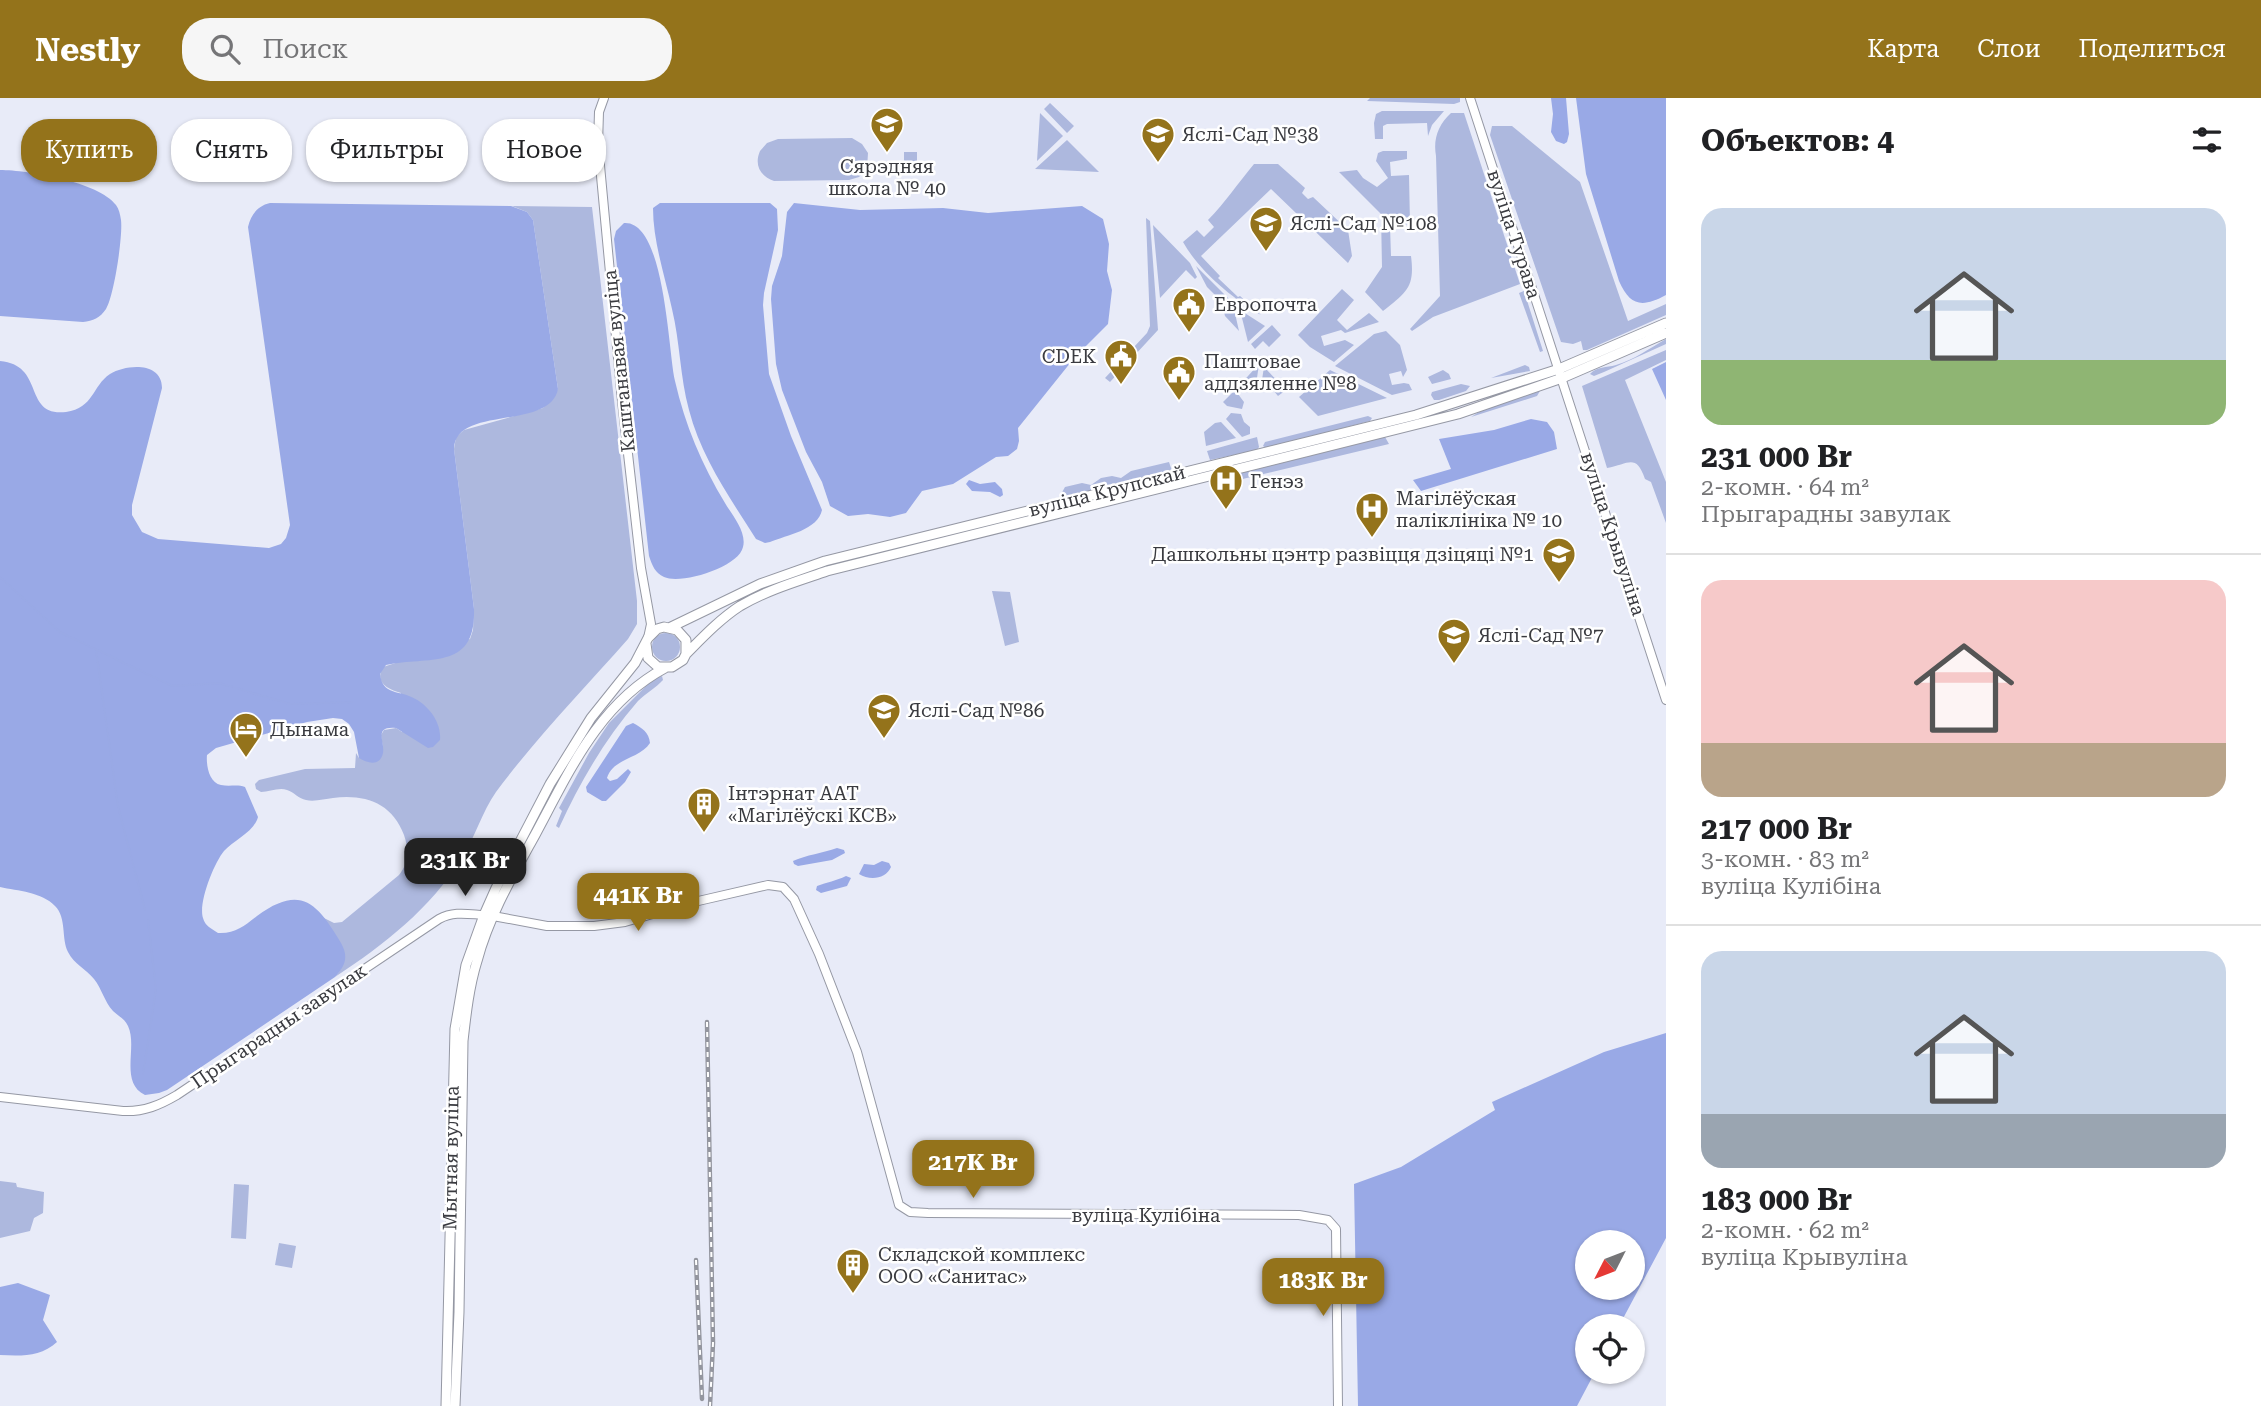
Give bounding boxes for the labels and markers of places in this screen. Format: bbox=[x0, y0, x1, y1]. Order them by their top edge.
school or university icon: Сярэдняя школа № 40 bbox=[868, 105, 906, 154]
school or university icon: Яслі-Сад №38 bbox=[1139, 115, 1177, 164]
place label: Яслі-Сад №38 bbox=[1182, 123, 1318, 146]
place label: Сярэдняя школа № 40 bbox=[828, 155, 946, 200]
school or university icon: Яслі-Сад №108 bbox=[1247, 204, 1285, 253]
place label: Яслі-Сад №108 bbox=[1290, 212, 1437, 235]
public building icon: Европочта bbox=[1170, 285, 1208, 334]
place label: Европочта bbox=[1214, 293, 1318, 316]
public building icon: CDEK bbox=[1102, 337, 1140, 386]
place label: CDEK bbox=[1042, 345, 1096, 368]
place label: Паштовае аддзяленне №8 bbox=[1204, 350, 1357, 395]
public building icon: Паштовае аддзяленне №8 bbox=[1160, 353, 1198, 402]
hospital icon: Генэз bbox=[1207, 462, 1245, 511]
place label: Генэз bbox=[1250, 470, 1304, 493]
place label: Магілёўская паліклініка № 10 bbox=[1396, 487, 1562, 532]
hospital icon: Магілёўская паліклініка № 10 bbox=[1353, 490, 1391, 539]
school or university icon: Дашкольны цэнтр развіцця дзіцяці №1 bbox=[1540, 535, 1578, 584]
place label: Дашкольны цэнтр развіцця дзіцяці №1 bbox=[1151, 543, 1534, 566]
school or university icon: Яслі-Сад №7 bbox=[1435, 616, 1473, 665]
place label: Яслі-Сад №7 bbox=[1478, 624, 1604, 647]
school or university icon: Яслі-Сад №86 bbox=[865, 691, 903, 740]
place label: Яслі-Сад №86 bbox=[908, 699, 1044, 722]
hotel icon: Дынама bbox=[227, 710, 265, 759]
place label: Дынама bbox=[270, 718, 350, 741]
place label: Інтэрнат ААТ «Магілёўскі КСВ» bbox=[728, 782, 897, 827]
building icon: Інтэрнат ААТ «Магілёўскі КСВ» bbox=[685, 785, 723, 834]
pin: 231K Br bbox=[400, 838, 530, 898]
pin: 441K Br bbox=[573, 874, 703, 933]
pin: 217K Br bbox=[908, 1140, 1038, 1200]
place label: Складской комплекс ООО «Санитас» bbox=[878, 1243, 1085, 1288]
building icon: Складской комплекс ООО «Санитас» bbox=[834, 1246, 872, 1295]
pin: 183K Br bbox=[1258, 1258, 1388, 1318]

